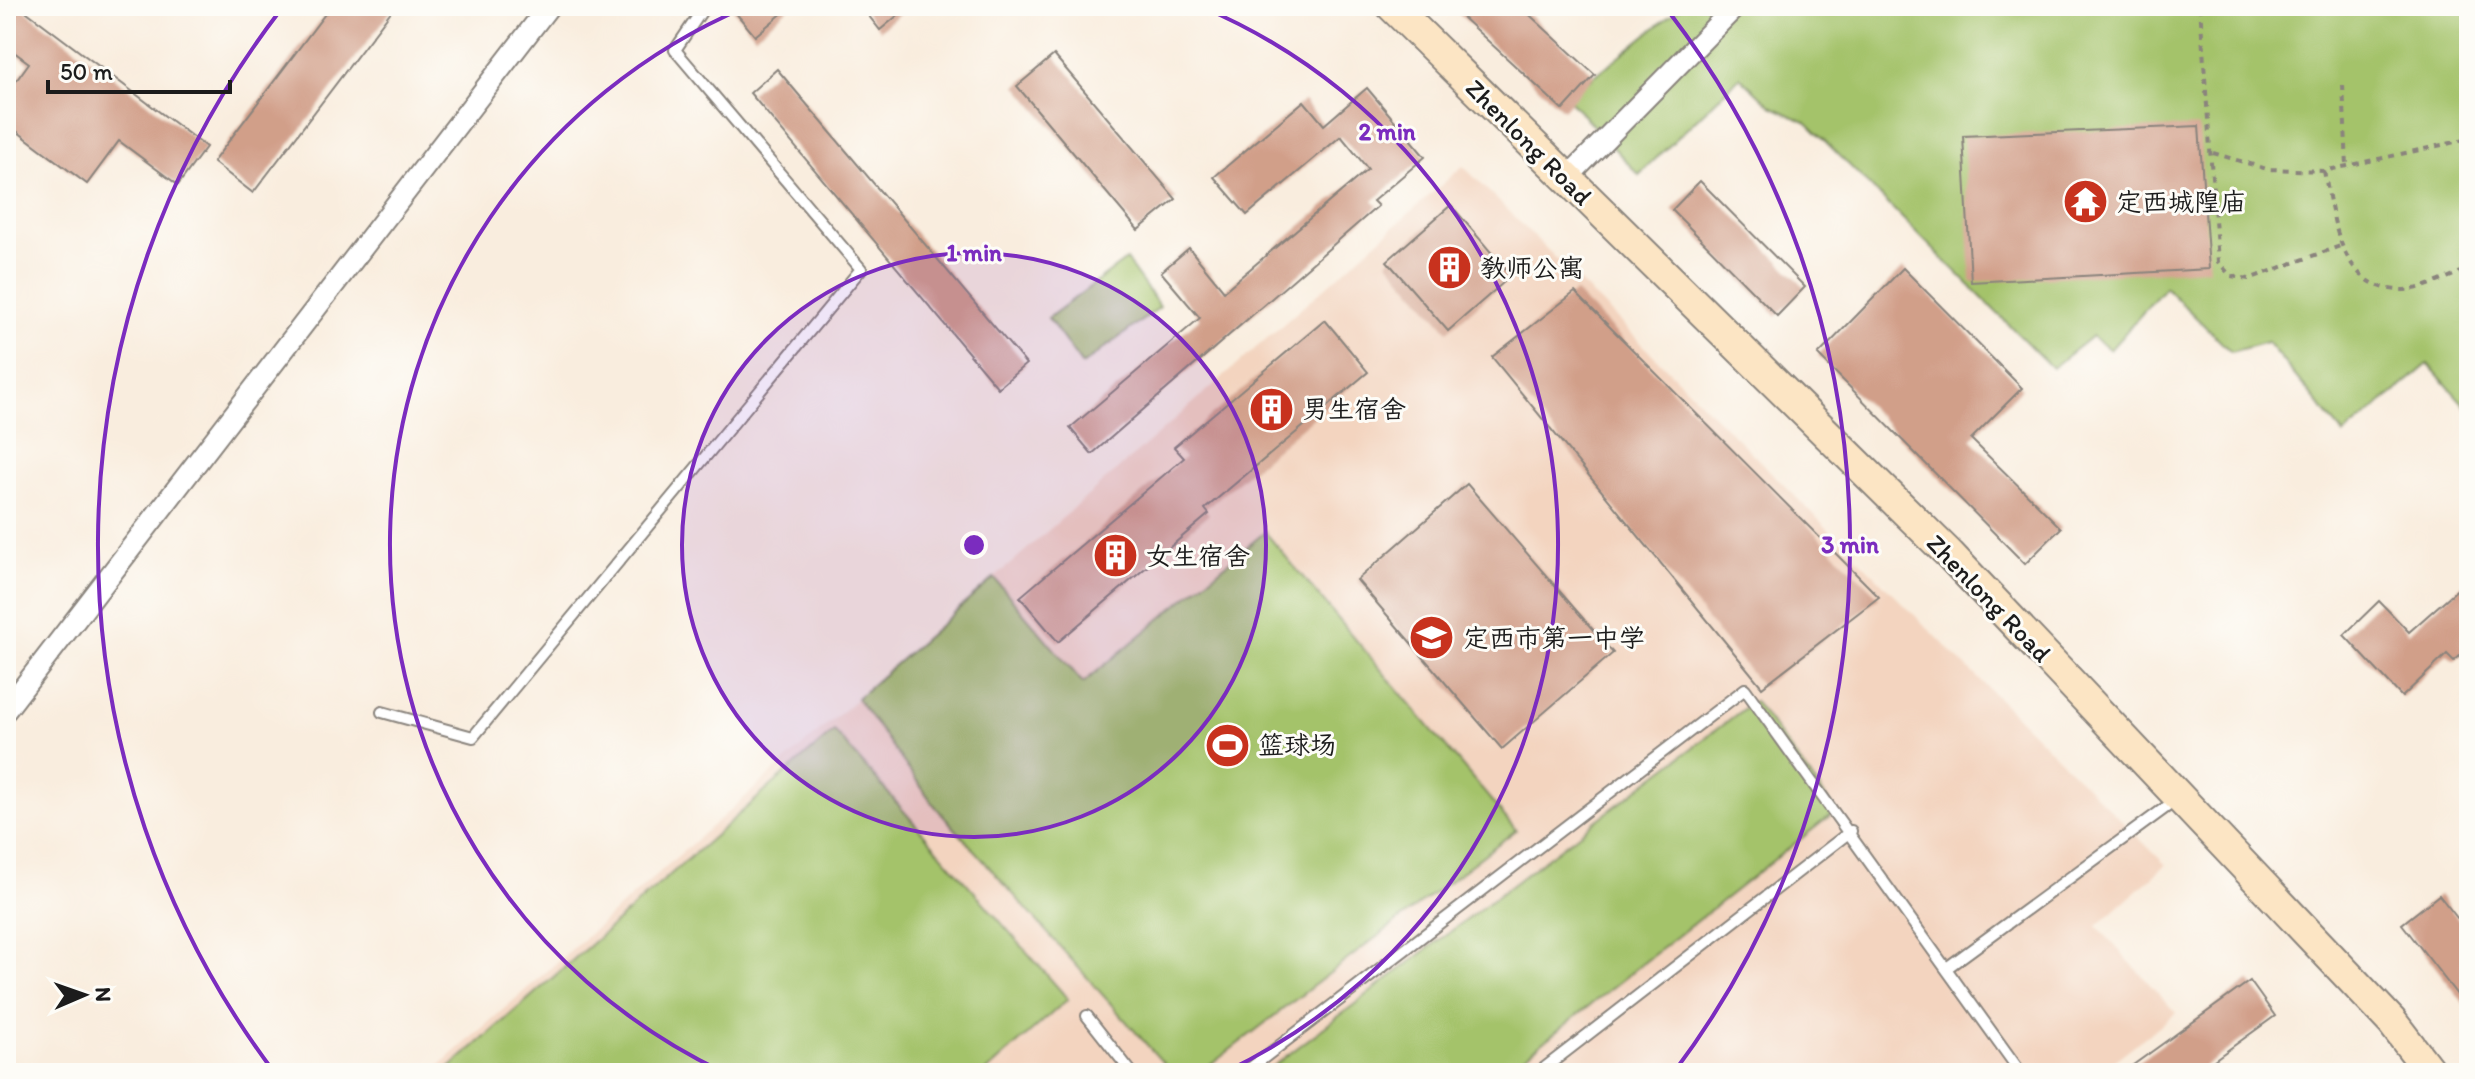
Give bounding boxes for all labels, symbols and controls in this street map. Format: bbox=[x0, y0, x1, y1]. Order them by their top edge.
scale bar bbox=[48, 44, 230, 94]
text: 50 m bbox=[60, 57, 113, 86]
street label: Zhenlong Road bbox=[1459, 72, 1599, 212]
text: 2 min bbox=[1358, 117, 1416, 146]
temple icon: 定西城隍庙 bbox=[2061, 178, 2109, 226]
place label: 定西城隍庙 bbox=[2116, 186, 2246, 218]
text: 1 min bbox=[946, 238, 1002, 267]
building icon: 教师公寓 bbox=[1425, 244, 1473, 292]
place label: 教师公寓 bbox=[1480, 252, 1584, 284]
building icon: 男生宿舍 bbox=[1247, 385, 1295, 433]
place label: 男生宿舍 bbox=[1302, 393, 1406, 425]
street label: Zhenlong Road bbox=[1920, 527, 2058, 669]
text: 3 min bbox=[1821, 530, 1879, 559]
centre of rings bbox=[960, 531, 988, 559]
building icon: 女生宿舍 bbox=[1091, 532, 1139, 580]
place label: 女生宿舍 bbox=[1146, 540, 1250, 572]
school or university icon: 定西市第一中学 bbox=[1408, 614, 1456, 662]
place label: 定西市第一中学 bbox=[1463, 622, 1645, 654]
sports icon: 篮球场 bbox=[1203, 721, 1251, 769]
place label: 篮球场 bbox=[1258, 729, 1336, 761]
north arrow bbox=[44, 955, 124, 1035]
text: N bbox=[90, 986, 117, 1002]

